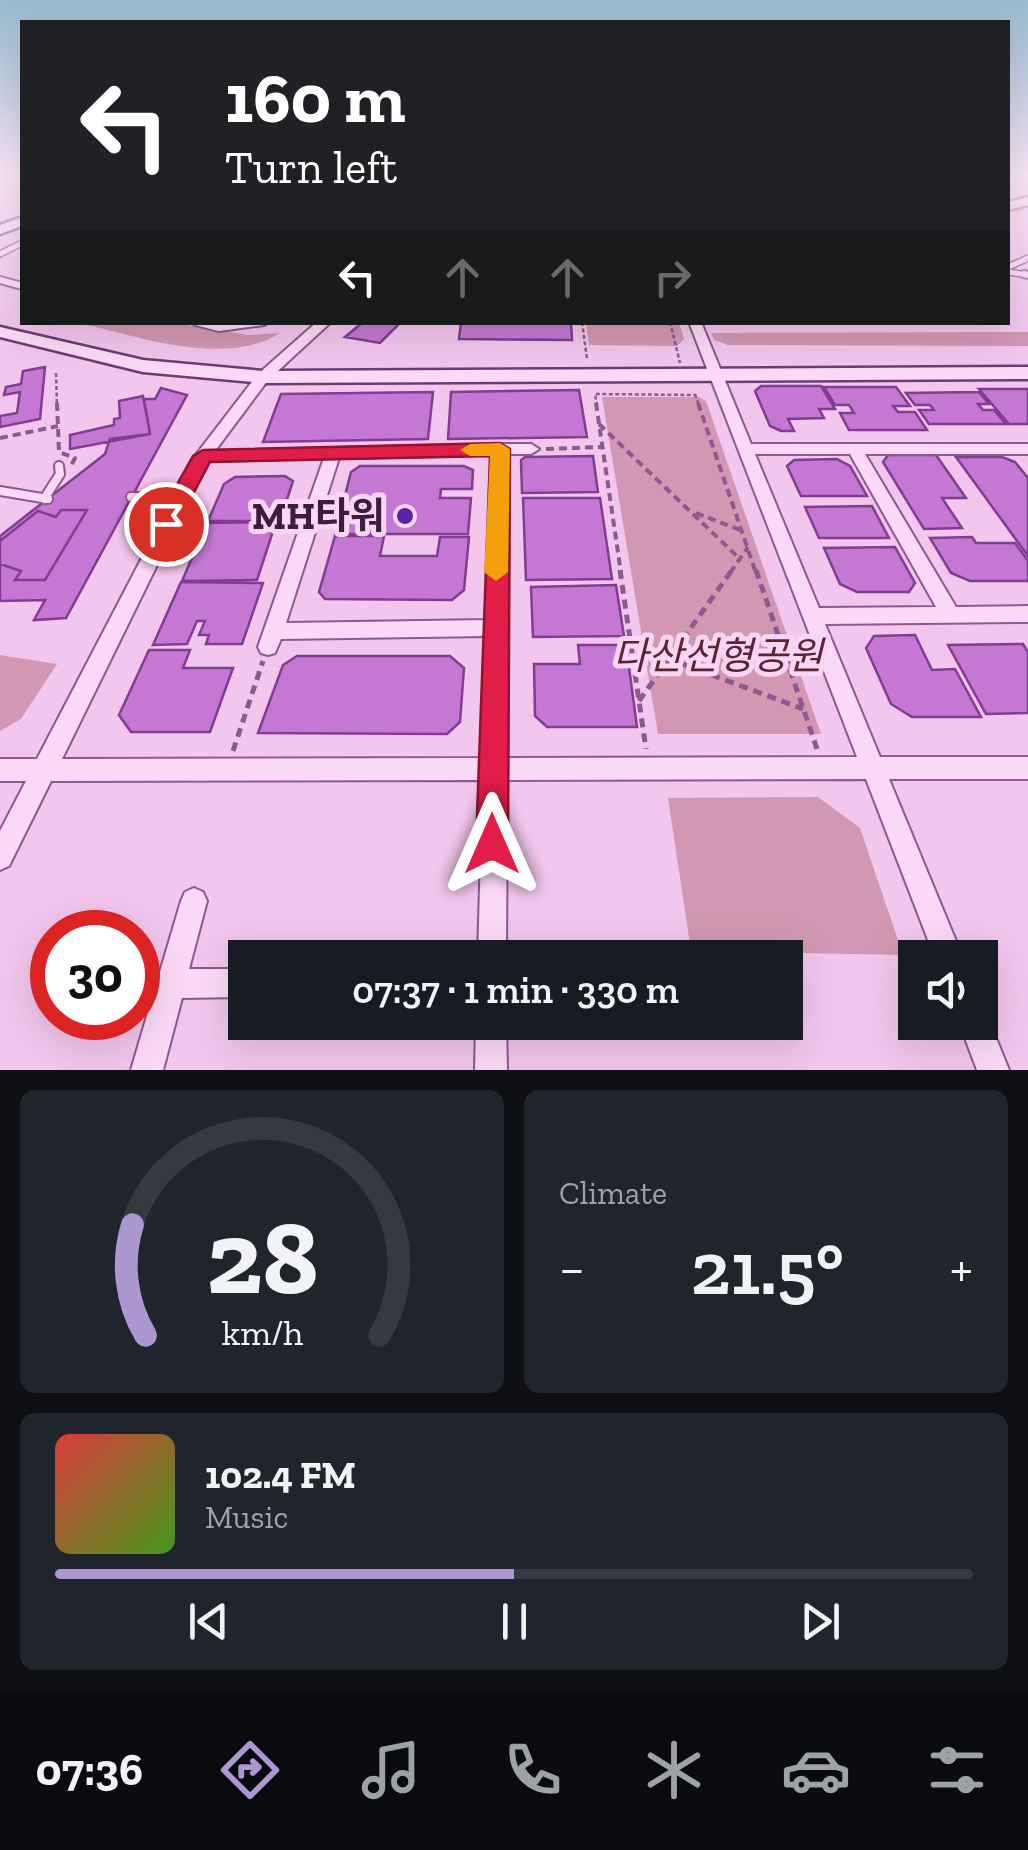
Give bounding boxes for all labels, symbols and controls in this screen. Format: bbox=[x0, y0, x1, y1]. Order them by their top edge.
text: 160 m bbox=[225, 56, 406, 140]
icon: left bbox=[60, 60, 190, 190]
text: Turn left bbox=[225, 141, 397, 195]
icon: left bbox=[330, 250, 385, 305]
icon: ahead bbox=[435, 250, 490, 305]
icon: ahead bbox=[540, 250, 595, 305]
icon: right bbox=[645, 250, 700, 305]
pin bbox=[124, 482, 209, 567]
place label: MH타워 bbox=[252, 493, 385, 539]
icon: arrive bbox=[139, 497, 194, 552]
marker: MH타워 bbox=[394, 505, 416, 527]
park label: 다산선형공원 bbox=[613, 633, 826, 679]
position arrow bbox=[440, 792, 544, 896]
speed limit sign: 30 bbox=[30, 910, 160, 1040]
map controls bbox=[898, 940, 998, 1040]
button: sound bbox=[898, 940, 998, 1040]
text: 07:37 · 1 min · 330 m bbox=[352, 967, 679, 1013]
text: Climate bbox=[559, 1174, 667, 1212]
text: 28 bbox=[206, 1195, 318, 1320]
text: 21.5° bbox=[691, 1223, 844, 1313]
text: − bbox=[559, 1235, 585, 1301]
text: + bbox=[950, 1235, 973, 1301]
text: km/h bbox=[221, 1311, 303, 1354]
text: 102.4 FM bbox=[205, 1452, 356, 1498]
text: Music bbox=[205, 1498, 288, 1536]
icon: previous bbox=[181, 1594, 236, 1649]
icon: pause bbox=[487, 1594, 542, 1649]
icon: next bbox=[793, 1594, 848, 1649]
icon: directions bbox=[215, 1735, 285, 1805]
icon: music bbox=[356, 1735, 426, 1805]
icon: phone bbox=[498, 1735, 568, 1805]
icon: climate bbox=[639, 1735, 709, 1805]
icon: car bbox=[781, 1735, 851, 1805]
icon: filters bbox=[922, 1735, 992, 1805]
text: 07:36 bbox=[36, 1743, 143, 1797]

